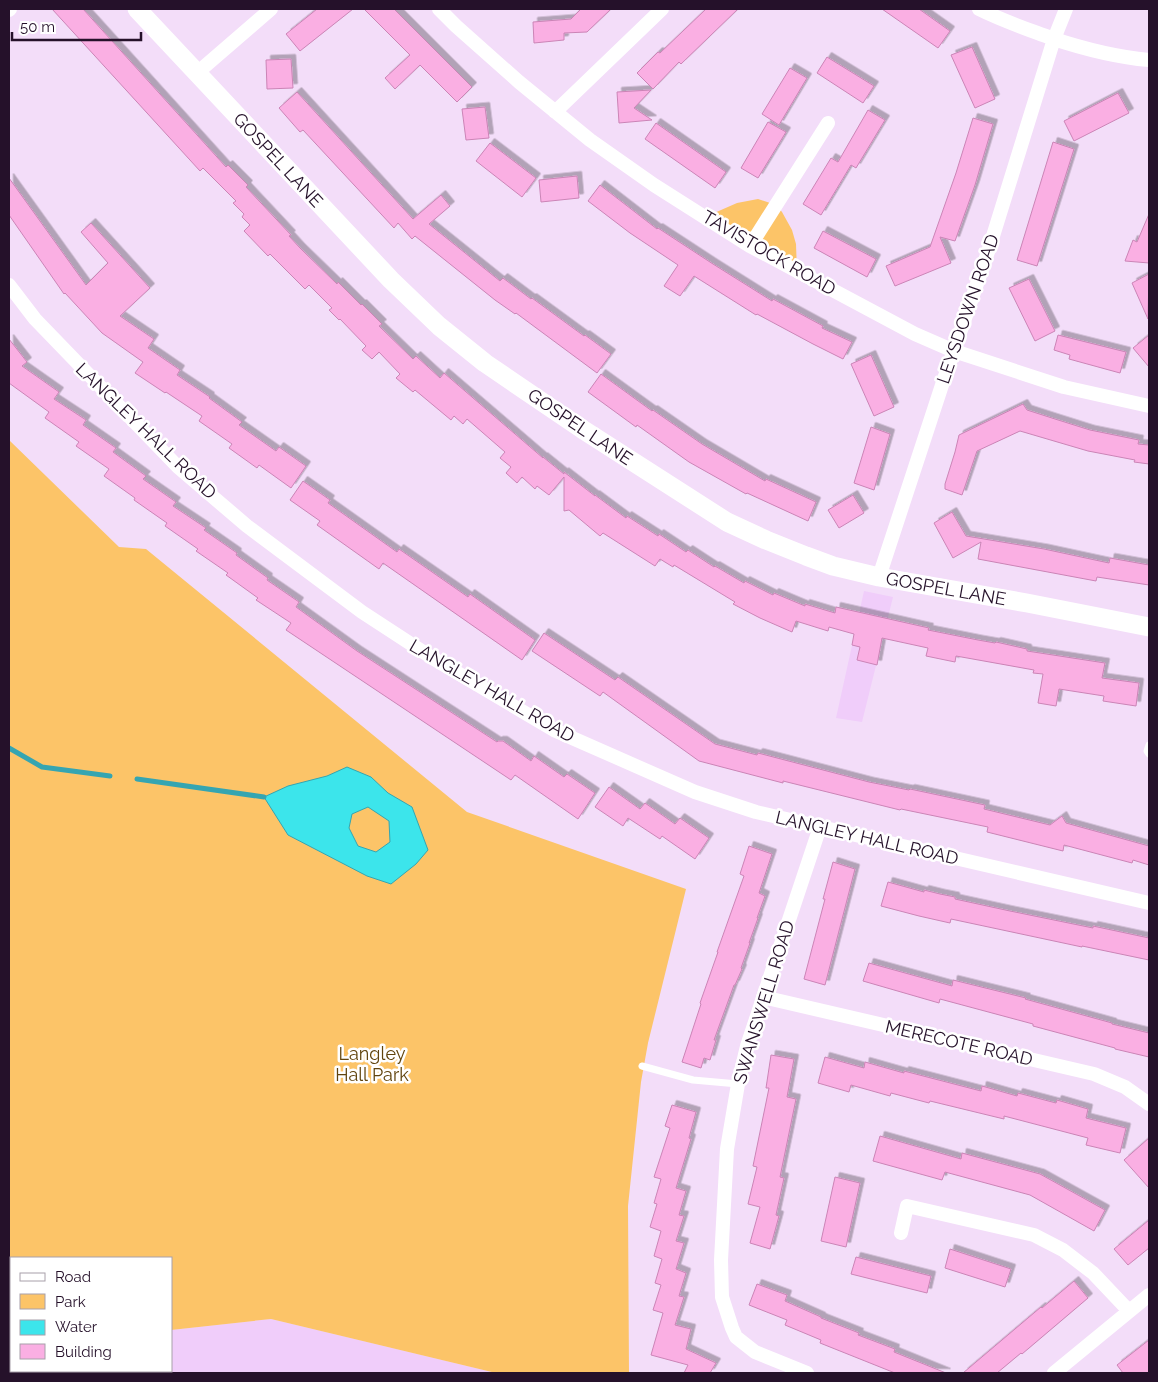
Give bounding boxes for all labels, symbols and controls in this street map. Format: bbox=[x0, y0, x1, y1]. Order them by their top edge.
scale bar bbox=[12, 10, 141, 42]
text: 50 m bbox=[20, 18, 55, 36]
street label: GOSPEL LANE bbox=[229, 108, 328, 211]
street label: TAVISTOCK ROAD bbox=[699, 206, 840, 299]
street label: LEYSDOWN ROAD bbox=[932, 231, 1003, 386]
street label: LANGLEY HALL ROAD bbox=[72, 358, 221, 503]
street label: GOSPEL LANE bbox=[524, 384, 637, 469]
street label: GOSPEL LANE bbox=[884, 568, 1008, 609]
street label: LANGLEY HALL ROAD bbox=[406, 635, 579, 746]
street label: LANGLEY HALL ROAD bbox=[774, 806, 961, 869]
street label: SWANSWELL ROAD bbox=[729, 917, 798, 1086]
street label: MERECOTE ROAD bbox=[883, 1015, 1035, 1070]
park label: Langley Hall Park bbox=[335, 1043, 409, 1085]
legend bbox=[10, 1257, 172, 1372]
text: Road bbox=[55, 1268, 91, 1286]
text: Park bbox=[55, 1293, 86, 1311]
text: Water bbox=[55, 1318, 98, 1336]
text: Building bbox=[55, 1343, 112, 1361]

